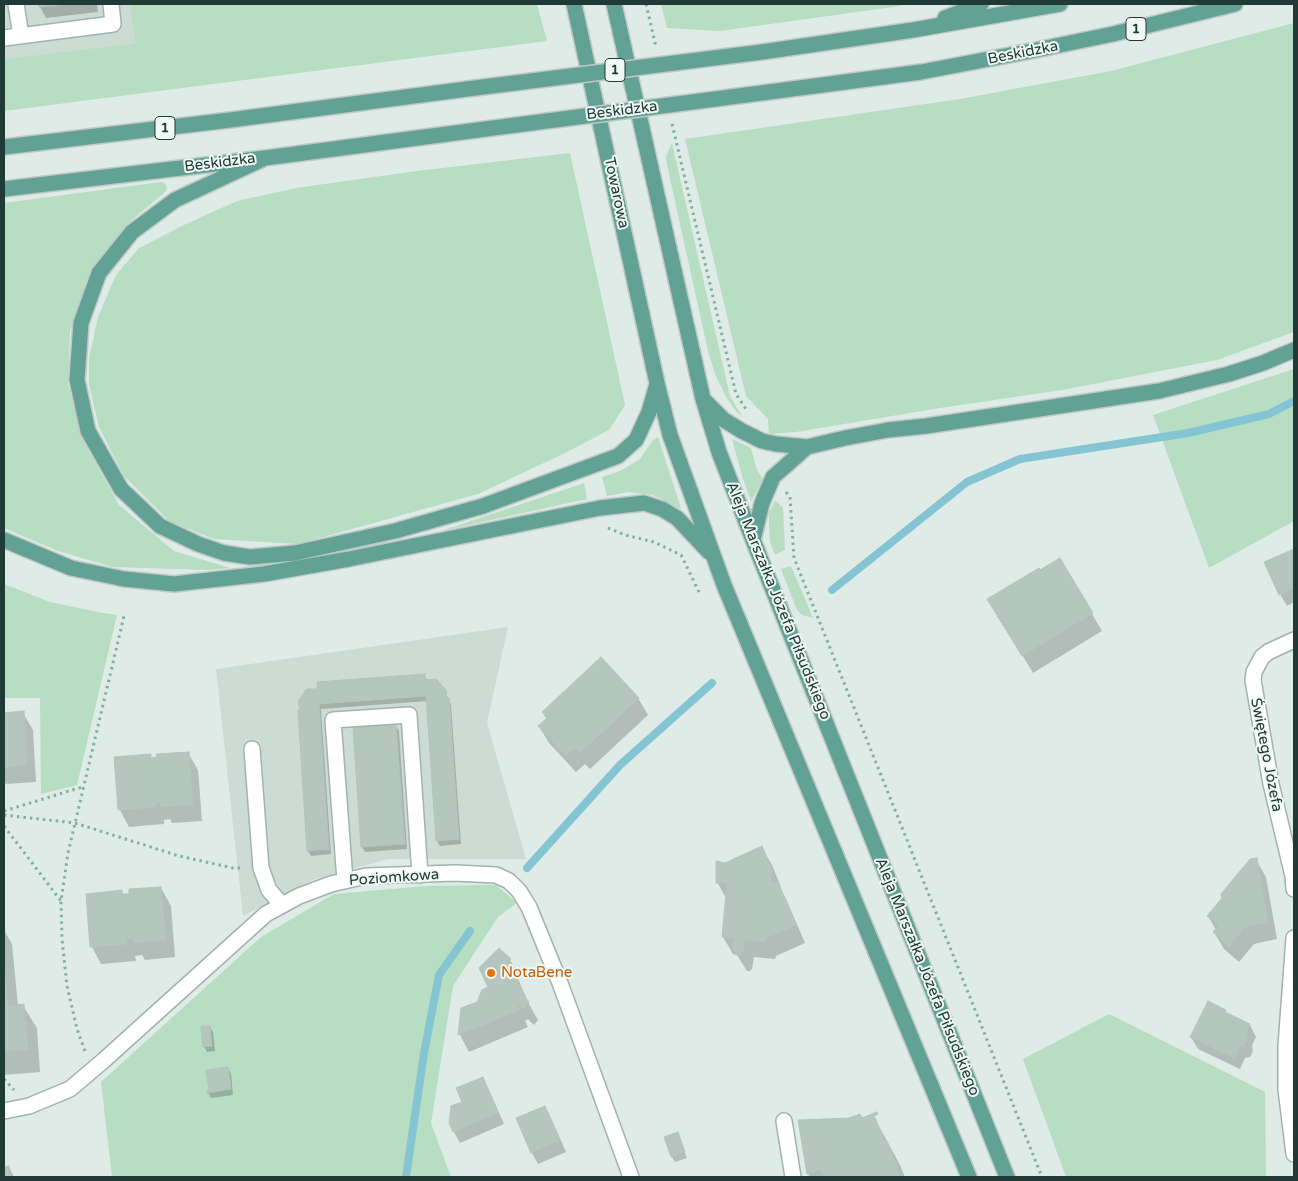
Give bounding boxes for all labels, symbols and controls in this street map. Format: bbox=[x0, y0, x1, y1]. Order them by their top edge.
road number: 1 bbox=[1126, 18, 1146, 40]
street label: Beskidzka bbox=[986, 37, 1060, 69]
road number: 1 bbox=[605, 58, 625, 82]
street label: Beskidzka bbox=[586, 98, 658, 124]
road number: 1 bbox=[155, 116, 175, 140]
street label: Beskidzka bbox=[184, 150, 256, 176]
street label: Towarowa bbox=[600, 156, 632, 230]
street label: Aleja Marszałka Józefa Piłsudskiego bbox=[722, 479, 834, 723]
street label: Świętego Józefa bbox=[1246, 697, 1286, 813]
street label: Aleja Marszałka Józefa Piłsudskiego bbox=[871, 855, 983, 1099]
street label: Poziomkowa bbox=[348, 866, 440, 890]
place label: NotaBene bbox=[501, 964, 572, 982]
marker: NotaBene bbox=[485, 967, 497, 979]

